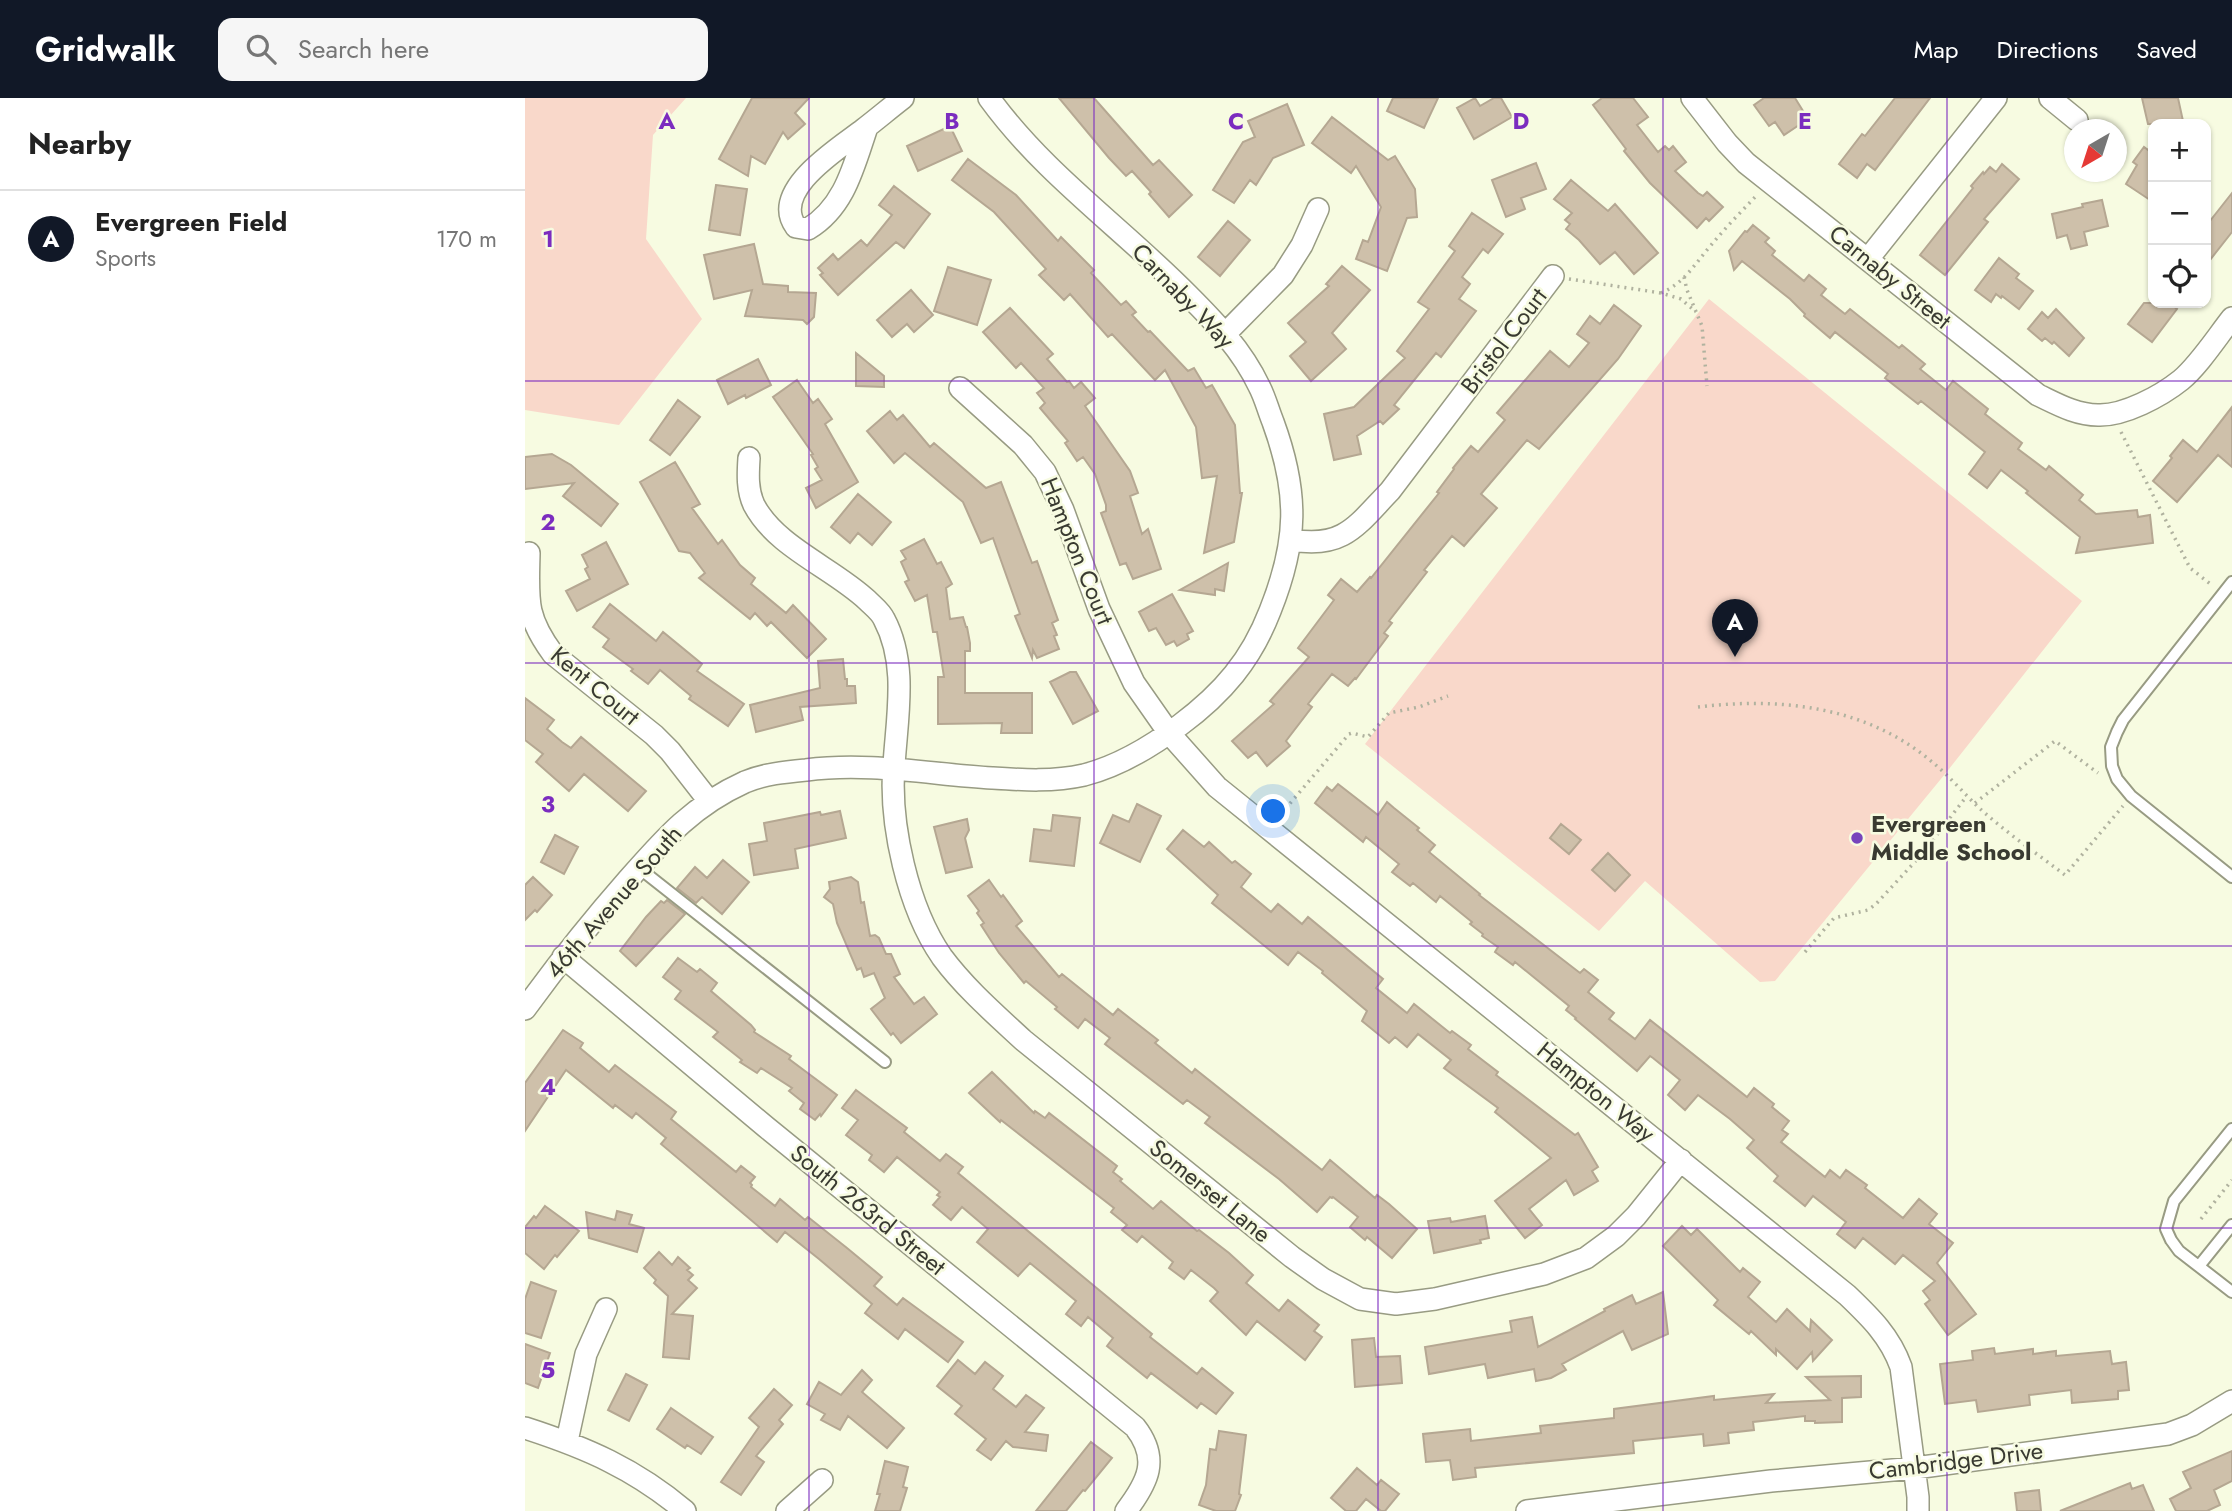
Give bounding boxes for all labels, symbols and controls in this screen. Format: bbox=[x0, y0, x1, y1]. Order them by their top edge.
search box bbox=[218, 18, 708, 81]
text: Gridwalk bbox=[35, 26, 176, 73]
icon: search bbox=[242, 30, 280, 68]
text: Search here bbox=[298, 30, 429, 68]
text: Map bbox=[1914, 32, 1959, 67]
text: Directions bbox=[1997, 32, 2098, 67]
text: Saved bbox=[2136, 32, 2197, 67]
text: A bbox=[658, 104, 676, 138]
text: B bbox=[944, 104, 960, 138]
text: C bbox=[1228, 104, 1244, 138]
text: D bbox=[1513, 104, 1530, 138]
text: E bbox=[1798, 104, 1812, 138]
north arrow bbox=[2064, 119, 2127, 182]
map controls bbox=[2148, 119, 2211, 308]
button: + bbox=[2148, 119, 2211, 182]
text: Nearby bbox=[28, 122, 131, 165]
button: − bbox=[2148, 182, 2211, 245]
text: Evergreen Field bbox=[95, 203, 287, 241]
street label: Carnaby Street bbox=[1822, 216, 1959, 337]
text: A bbox=[43, 222, 59, 256]
text: 170 m bbox=[436, 222, 497, 256]
text: 1 bbox=[542, 222, 554, 256]
street label: Carnaby Way bbox=[1124, 235, 1243, 357]
text: Sports bbox=[95, 241, 156, 275]
button: locate bbox=[2148, 245, 2211, 308]
street label: Bristol Court bbox=[1452, 280, 1555, 401]
street label: Hampton Court bbox=[1032, 472, 1123, 630]
text: 2 bbox=[540, 505, 556, 539]
pin: A bbox=[1712, 599, 1758, 657]
street label: Kent Court bbox=[543, 638, 648, 734]
text: 3 bbox=[541, 787, 555, 821]
your location bbox=[1256, 794, 1290, 828]
place label: Evergreen Middle School bbox=[1871, 806, 2031, 869]
street label: 46th Avenue South bbox=[537, 818, 690, 986]
marker: Evergreen Middle School bbox=[1849, 830, 1865, 846]
street label: Hampton Way bbox=[1530, 1033, 1663, 1151]
text: 4 bbox=[540, 1070, 556, 1104]
street label: Somerset Lane bbox=[1142, 1130, 1279, 1251]
street label: South 263rd Street bbox=[783, 1136, 954, 1284]
text: 5 bbox=[541, 1353, 555, 1387]
street label: Cambridge Drive bbox=[1867, 1432, 2045, 1489]

